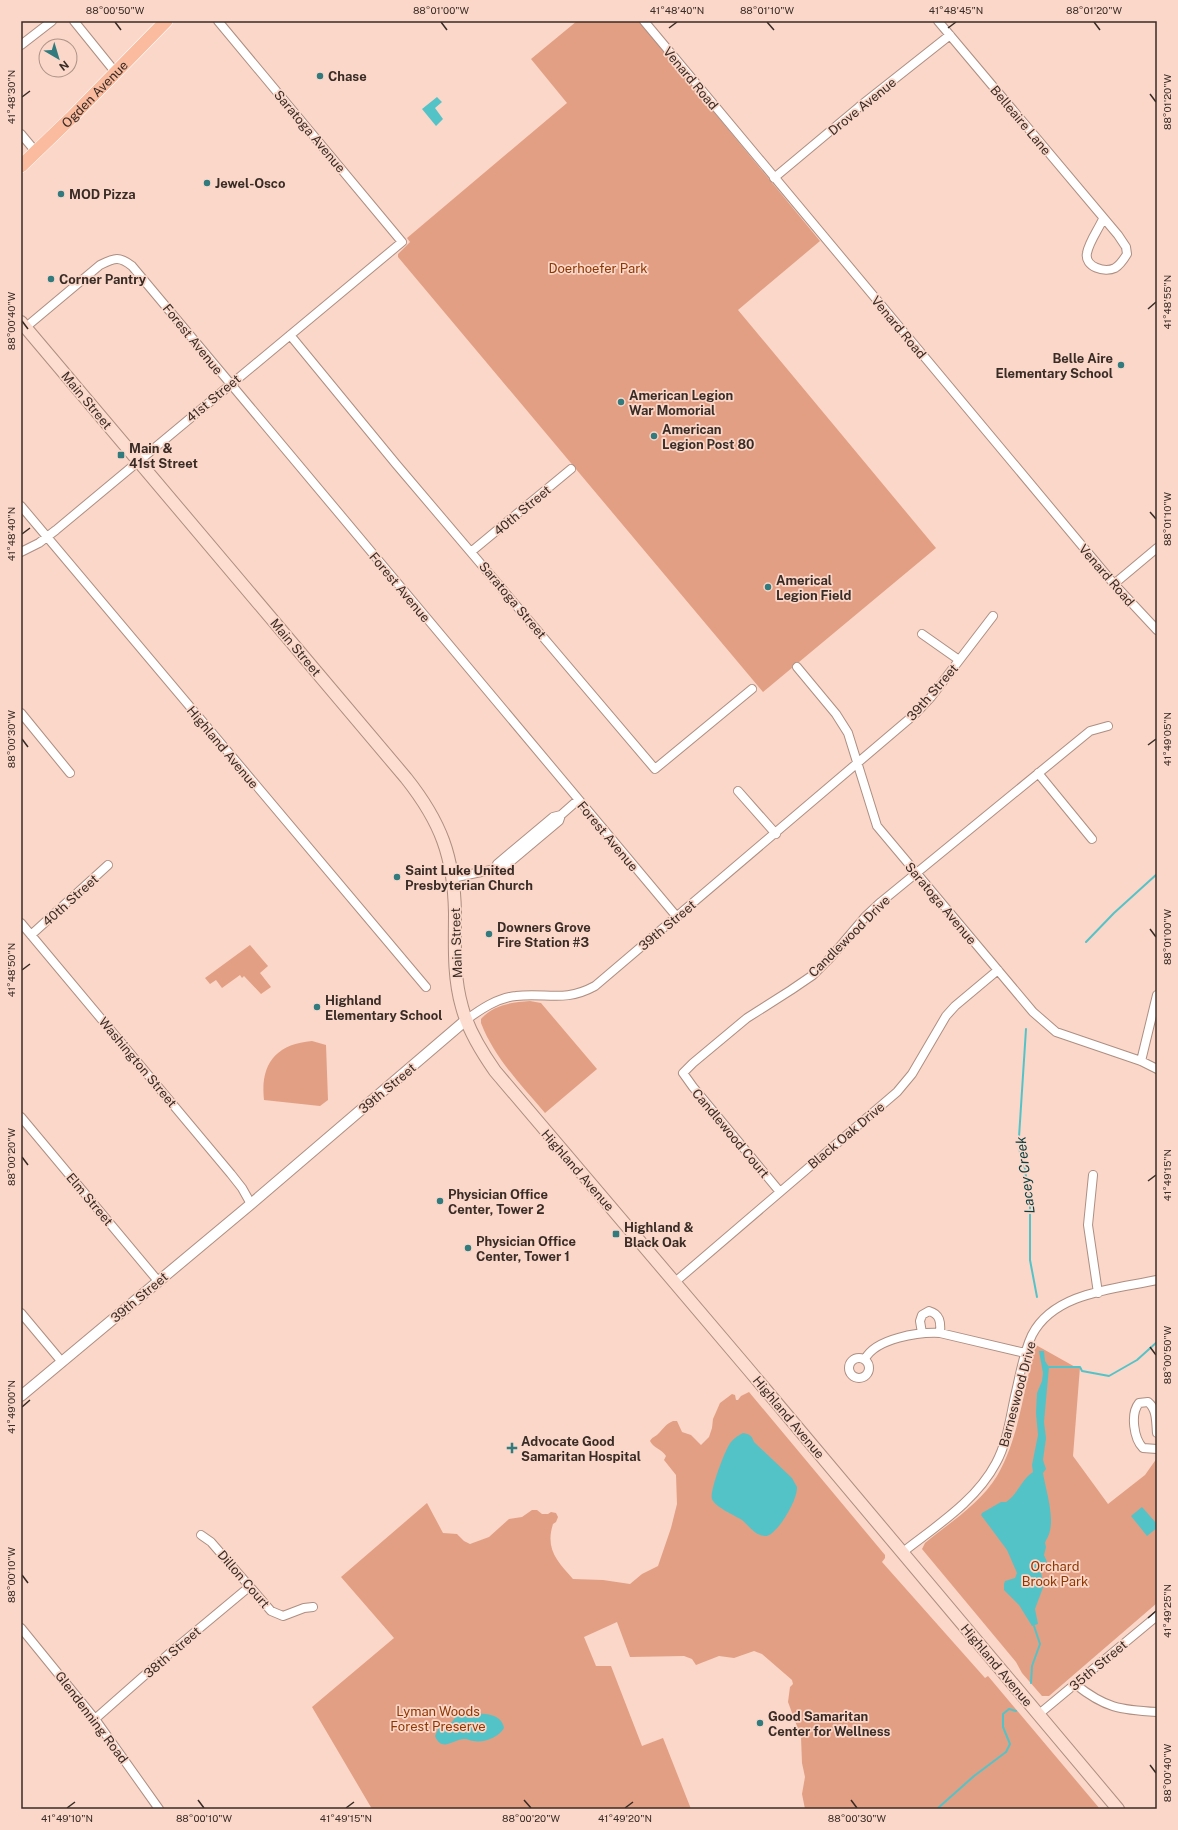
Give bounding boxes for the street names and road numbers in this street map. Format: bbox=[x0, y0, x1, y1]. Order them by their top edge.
street label: Venard Road bbox=[660, 44, 721, 113]
street label: Ogden Avenue bbox=[59, 58, 131, 131]
street label: Drove Avenue bbox=[825, 75, 899, 138]
street label: Belleaire Lane bbox=[987, 83, 1054, 158]
street label: Saratoga Avenue bbox=[271, 87, 348, 175]
street label: Venard Road bbox=[868, 293, 929, 362]
street label: Forest Avenue bbox=[160, 301, 226, 378]
street label: Main Street bbox=[58, 368, 115, 432]
street label: 41st Street bbox=[183, 371, 243, 425]
street label: 40th Street bbox=[491, 482, 554, 539]
street label: Venard Road bbox=[1076, 541, 1138, 609]
street label: Forest Avenue bbox=[366, 549, 433, 625]
street label: Saratoga Street bbox=[476, 559, 549, 642]
street label: Main Street bbox=[267, 615, 324, 679]
street label: 39th Street bbox=[904, 661, 961, 724]
street label: Highland Avenue bbox=[184, 703, 261, 792]
street label: Forest Avenue bbox=[574, 798, 641, 874]
street label: Saratoga Avenue bbox=[902, 859, 979, 947]
street label: 40th Street bbox=[39, 871, 101, 929]
street label: Candlewood Drive bbox=[806, 893, 893, 980]
street label: 39th Street bbox=[636, 897, 699, 954]
street label: Main Street bbox=[448, 907, 465, 979]
street label: Washington Street bbox=[96, 1014, 180, 1110]
street label: 39th Street bbox=[356, 1060, 419, 1117]
street label: Candlewood Court bbox=[689, 1086, 772, 1181]
street label: Black Oak Drive bbox=[805, 1099, 888, 1172]
street label: Highland Avenue bbox=[538, 1127, 617, 1214]
street label: Elm Street bbox=[63, 1170, 116, 1229]
street label: 39th Street bbox=[108, 1269, 171, 1326]
street label: Barneswood Drive bbox=[996, 1339, 1039, 1449]
street label: Highland Avenue bbox=[750, 1373, 827, 1462]
street label: Dillon Court bbox=[214, 1547, 273, 1611]
street label: Highland Avenue bbox=[958, 1621, 1035, 1710]
street label: 38th Street bbox=[141, 1624, 204, 1681]
street label: 35th Street bbox=[1067, 1637, 1130, 1694]
street label: Glendenning Road bbox=[52, 1668, 131, 1766]

